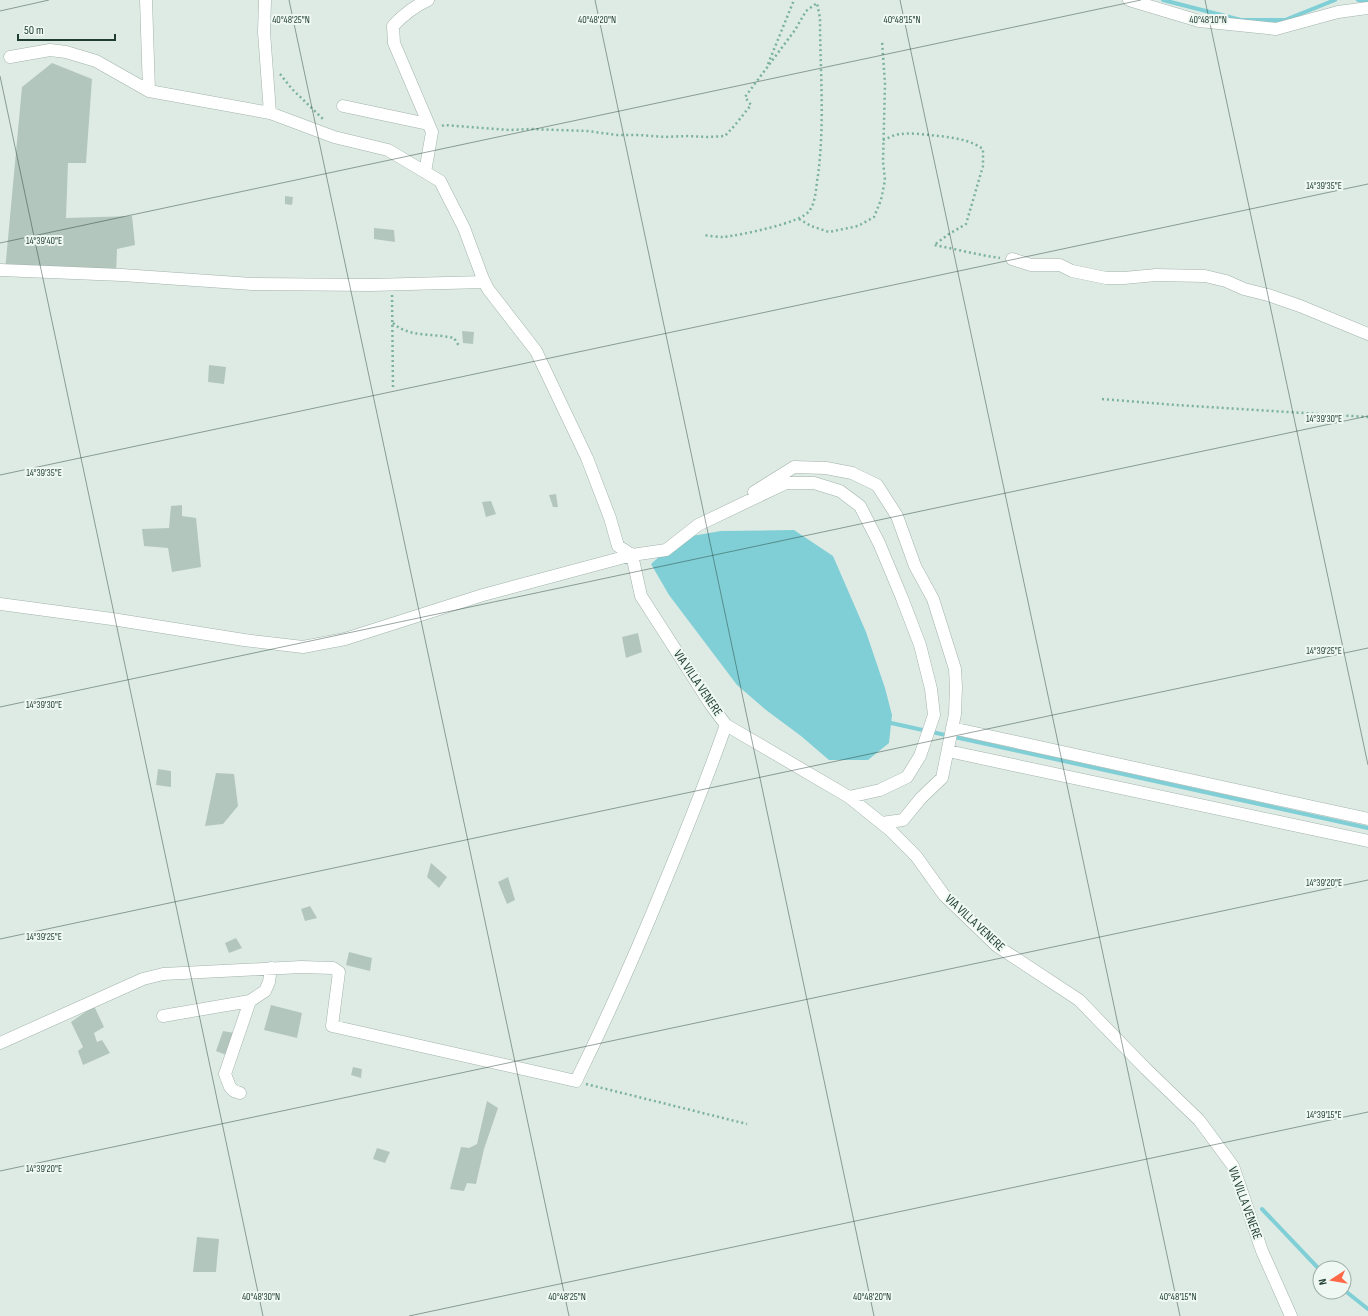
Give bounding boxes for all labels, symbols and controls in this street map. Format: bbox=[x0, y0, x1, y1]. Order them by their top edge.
text: 40°48'25"N bbox=[272, 14, 310, 26]
text: 40°48'20"N bbox=[578, 14, 616, 26]
text: 40°48'15"N bbox=[883, 14, 921, 26]
text: 40°48'10"N bbox=[1189, 14, 1227, 26]
scale bar bbox=[18, 16, 115, 42]
text: 50 m bbox=[24, 23, 44, 38]
text: 14°39'35"E bbox=[1306, 180, 1342, 192]
text: 14°39'40"E bbox=[26, 235, 62, 247]
text: 14°39'30"E bbox=[1306, 413, 1342, 425]
text: 14°39'35"E bbox=[26, 467, 62, 479]
text: 14°39'25"E bbox=[1306, 645, 1342, 657]
street label: VIA VILLA VENERE bbox=[670, 647, 726, 719]
text: 14°39'30"E bbox=[26, 699, 62, 711]
text: 14°39'20"E bbox=[1306, 877, 1342, 889]
street label: VIA VILLA VENERE bbox=[942, 891, 1008, 955]
text: 14°39'25"E bbox=[26, 931, 62, 943]
text: 14°39'15"E bbox=[1306, 1109, 1342, 1121]
text: 14°39'20"E bbox=[26, 1163, 62, 1175]
street label: VIA VILLA VENERE bbox=[1224, 1164, 1266, 1242]
north arrow bbox=[1312, 1260, 1352, 1300]
text: N bbox=[1316, 1278, 1330, 1286]
text: 40°48'30"N bbox=[242, 1291, 280, 1303]
text: 40°48'25"N bbox=[548, 1291, 586, 1303]
text: 40°48'20"N bbox=[853, 1291, 891, 1303]
text: 40°48'15"N bbox=[1159, 1291, 1197, 1303]

